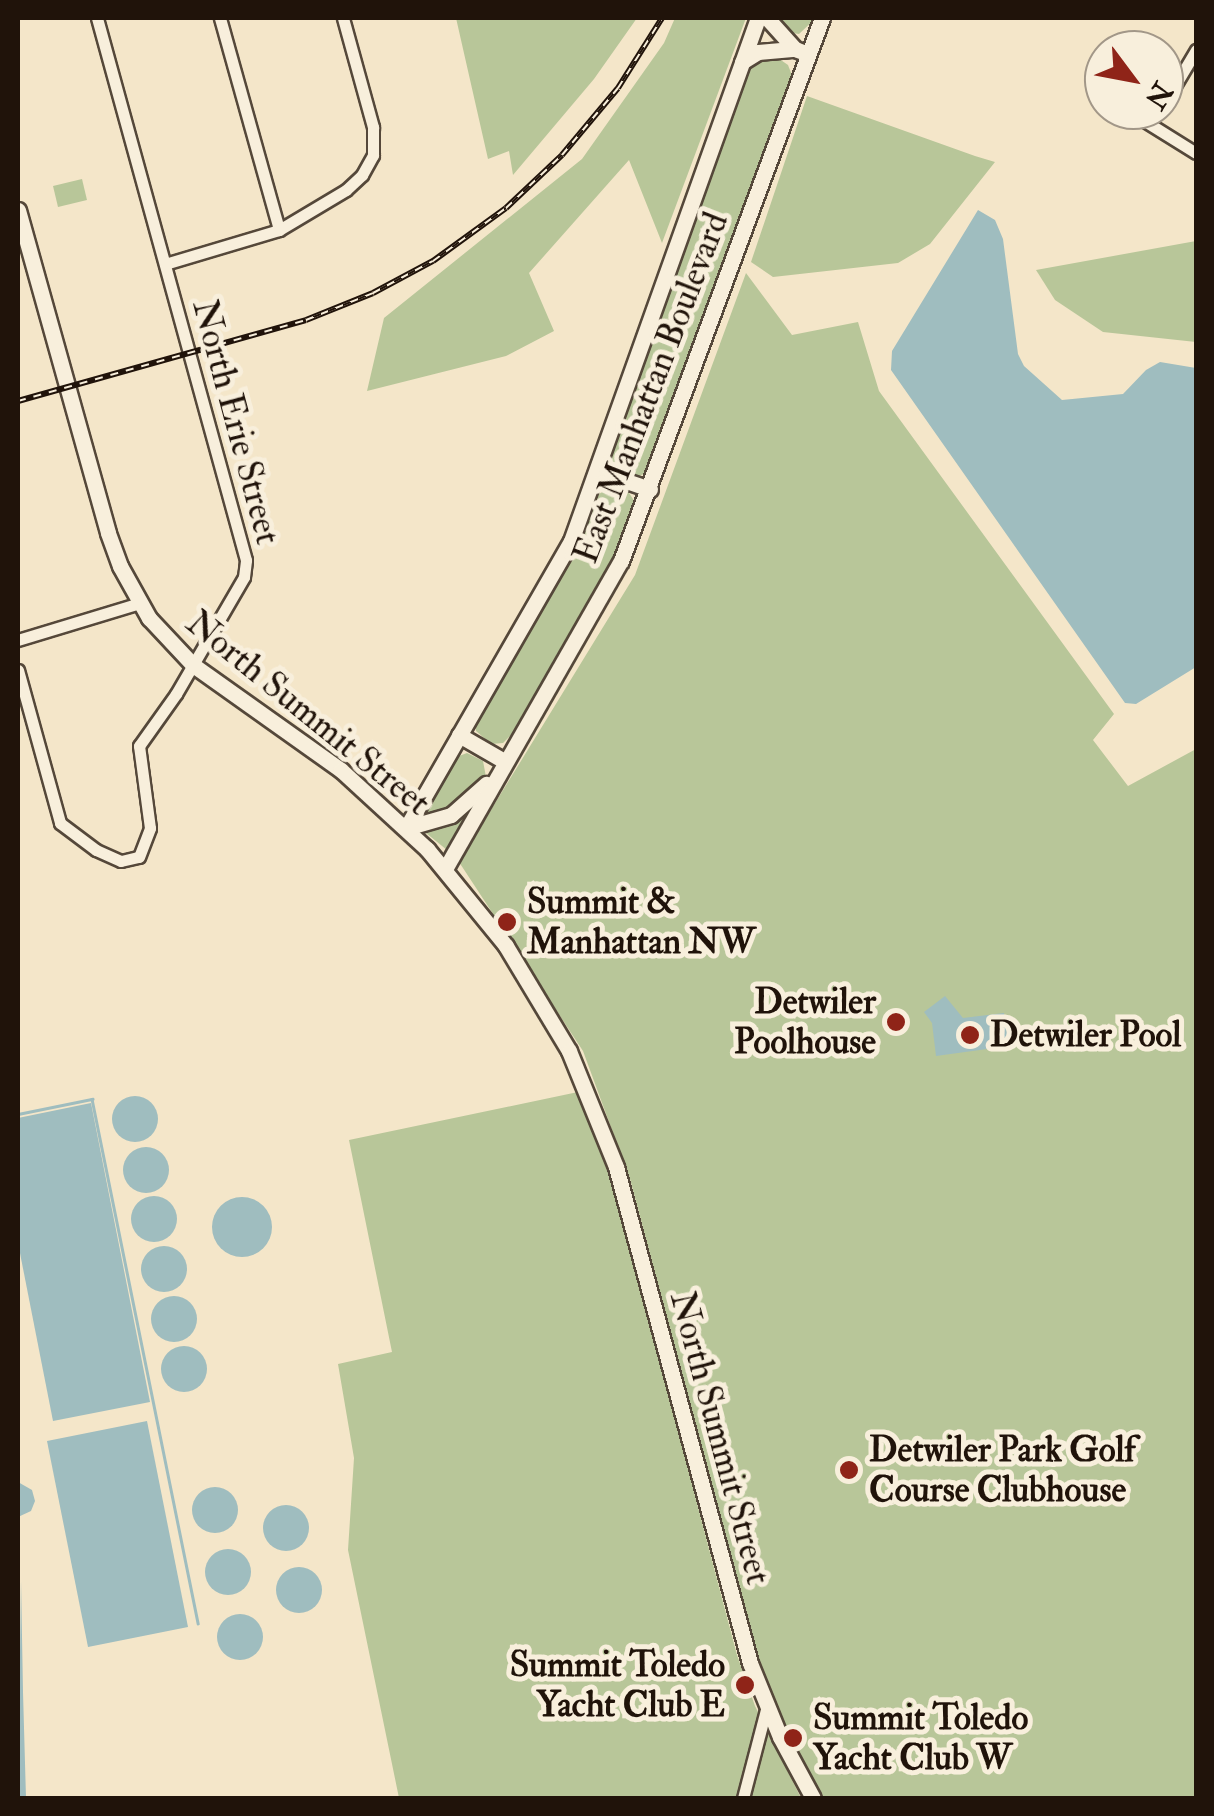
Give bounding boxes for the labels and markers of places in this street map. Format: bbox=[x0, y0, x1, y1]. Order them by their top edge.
place label: Summit & Manhattan NW bbox=[527, 881, 755, 963]
marker: Summit & Manhattan NW bbox=[496, 911, 518, 933]
place label: Detwiler Poolhouse bbox=[734, 981, 876, 1063]
marker: Detwiler Poolhouse bbox=[885, 1011, 907, 1033]
place label: Detwiler Pool bbox=[990, 1014, 1181, 1056]
marker: Detwiler Pool bbox=[959, 1024, 981, 1046]
place label: Detwiler Park Golf Course Clubhouse bbox=[869, 1429, 1136, 1511]
marker: Detwiler Park Golf Course Clubhouse bbox=[838, 1459, 860, 1481]
place label: Summit Toledo Yacht Club E bbox=[510, 1644, 725, 1726]
marker: Summit Toledo Yacht Club E bbox=[734, 1674, 756, 1696]
place label: Summit Toledo Yacht Club W bbox=[813, 1697, 1028, 1779]
marker: Summit Toledo Yacht Club W bbox=[782, 1727, 804, 1749]

